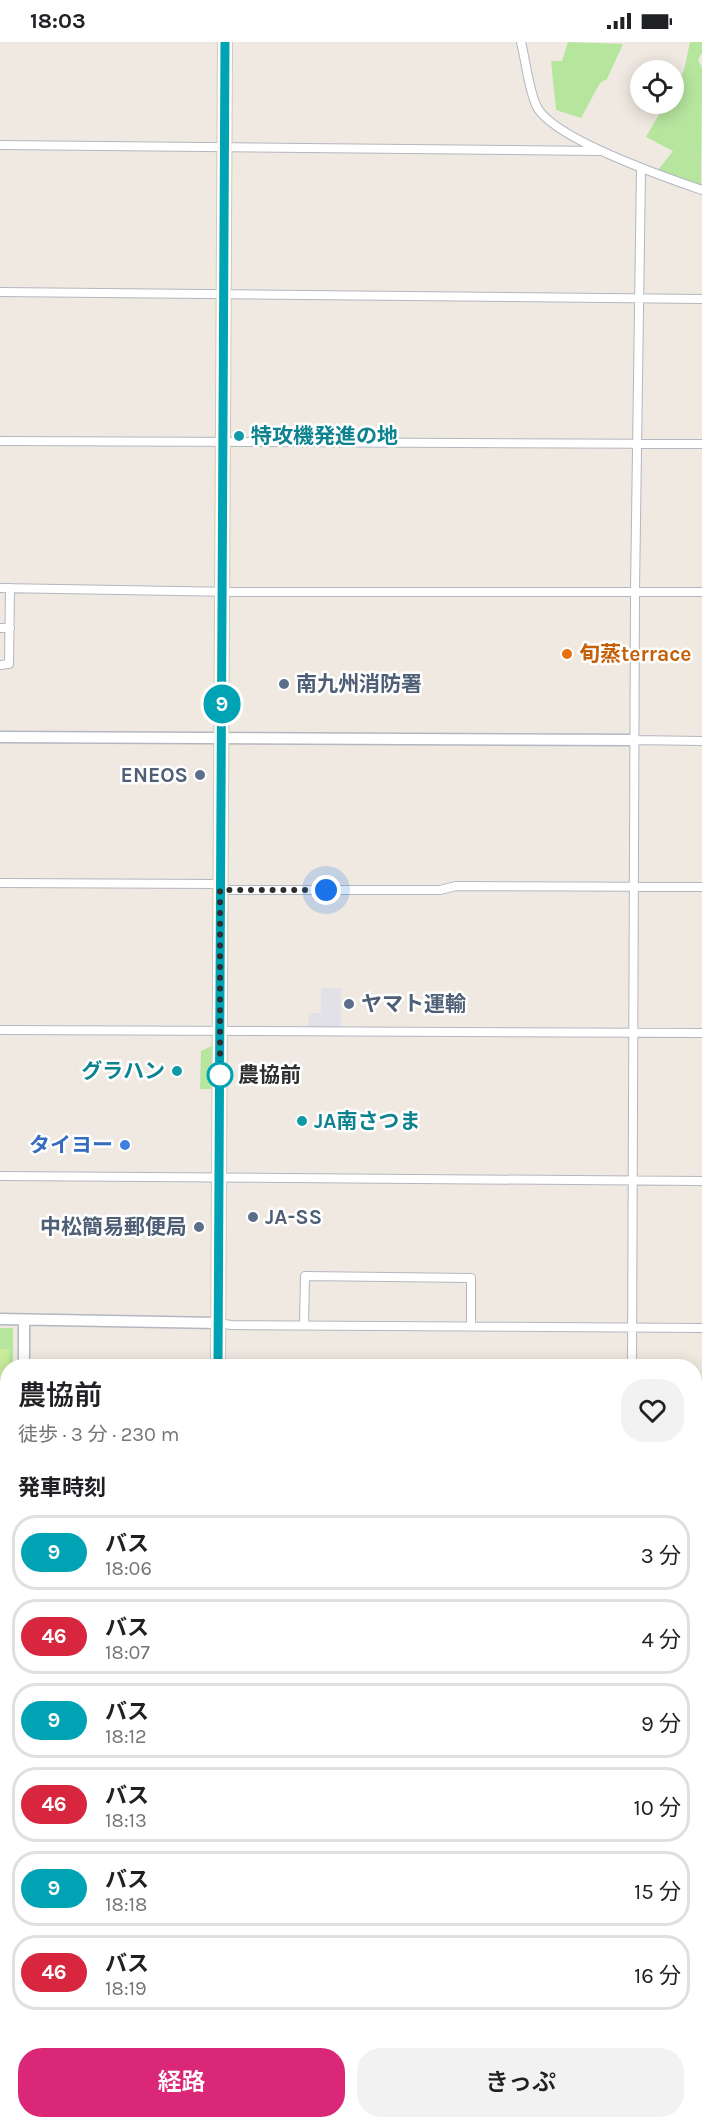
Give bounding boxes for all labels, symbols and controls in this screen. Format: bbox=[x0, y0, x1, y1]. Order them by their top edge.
text: 18:03 bbox=[30, 8, 86, 34]
map controls bbox=[630, 60, 684, 114]
button: locate bbox=[630, 60, 684, 114]
place label: 特攻機発進の地 bbox=[251, 424, 398, 448]
marker: 特攻機発進の地 bbox=[232, 429, 246, 443]
place label: 旬蒸terrace bbox=[579, 642, 691, 666]
marker: 旬蒸terrace bbox=[560, 647, 574, 661]
place label: 南九州消防署 bbox=[296, 672, 422, 696]
marker: 南九州消防署 bbox=[277, 677, 291, 691]
line badge: 9 bbox=[202, 684, 242, 724]
text: 9 bbox=[216, 692, 228, 716]
place label: ENEOS bbox=[121, 763, 188, 787]
marker: ENEOS bbox=[193, 768, 207, 782]
your location bbox=[311, 875, 341, 905]
place label: ヤマト運輸 bbox=[361, 992, 466, 1016]
marker: ヤマト運輸 bbox=[342, 997, 356, 1011]
place label: グラハン bbox=[81, 1059, 165, 1083]
marker: 農協前 bbox=[207, 1062, 233, 1088]
place label: 農協前 bbox=[238, 1063, 301, 1087]
marker: グラハン bbox=[170, 1064, 184, 1078]
place label: JA南さつま bbox=[314, 1109, 420, 1133]
marker: JA南さつま bbox=[295, 1114, 309, 1128]
place label: タイヨー bbox=[29, 1133, 113, 1157]
marker: タイヨー bbox=[118, 1138, 132, 1152]
place label: JA-SS bbox=[265, 1205, 322, 1229]
marker: JA-SS bbox=[246, 1210, 260, 1224]
place label: 中松簡易郵便局 bbox=[40, 1215, 187, 1239]
marker: 中松簡易郵便局 bbox=[192, 1220, 206, 1234]
text: 農協前 bbox=[18, 1379, 102, 1412]
button: heart bbox=[621, 1379, 684, 1442]
text: 徒歩 · 3 分 · 230 m bbox=[18, 1423, 179, 1446]
text: 発車時刻 bbox=[18, 1475, 106, 1501]
text: バス bbox=[105, 1531, 149, 1557]
text: 9 bbox=[48, 1540, 60, 1564]
text: 3 分 bbox=[641, 1543, 681, 1569]
text: 18:06 bbox=[105, 1557, 152, 1580]
text: バス bbox=[105, 1615, 149, 1641]
text: 46 bbox=[41, 1624, 67, 1648]
text: 4 分 bbox=[641, 1627, 681, 1653]
text: 18:07 bbox=[105, 1641, 150, 1664]
text: バス bbox=[105, 1699, 149, 1725]
text: 9 bbox=[48, 1708, 60, 1732]
text: 9 分 bbox=[641, 1711, 681, 1737]
text: 18:12 bbox=[105, 1725, 147, 1748]
text: バス bbox=[105, 1783, 149, 1809]
text: 46 bbox=[41, 1792, 67, 1816]
text: 10 分 bbox=[633, 1795, 681, 1821]
text: 18:13 bbox=[105, 1809, 147, 1832]
text: バス bbox=[105, 1867, 149, 1893]
text: 9 bbox=[48, 1876, 60, 1900]
text: 15 分 bbox=[634, 1879, 681, 1905]
text: 18:18 bbox=[105, 1893, 147, 1916]
text: バス bbox=[105, 1951, 149, 1977]
text: 46 bbox=[41, 1960, 67, 1984]
text: 16 分 bbox=[634, 1963, 681, 1989]
text: 18:19 bbox=[105, 1977, 147, 2000]
button: 経路 bbox=[18, 2048, 345, 2117]
button: きっぷ bbox=[357, 2048, 684, 2117]

